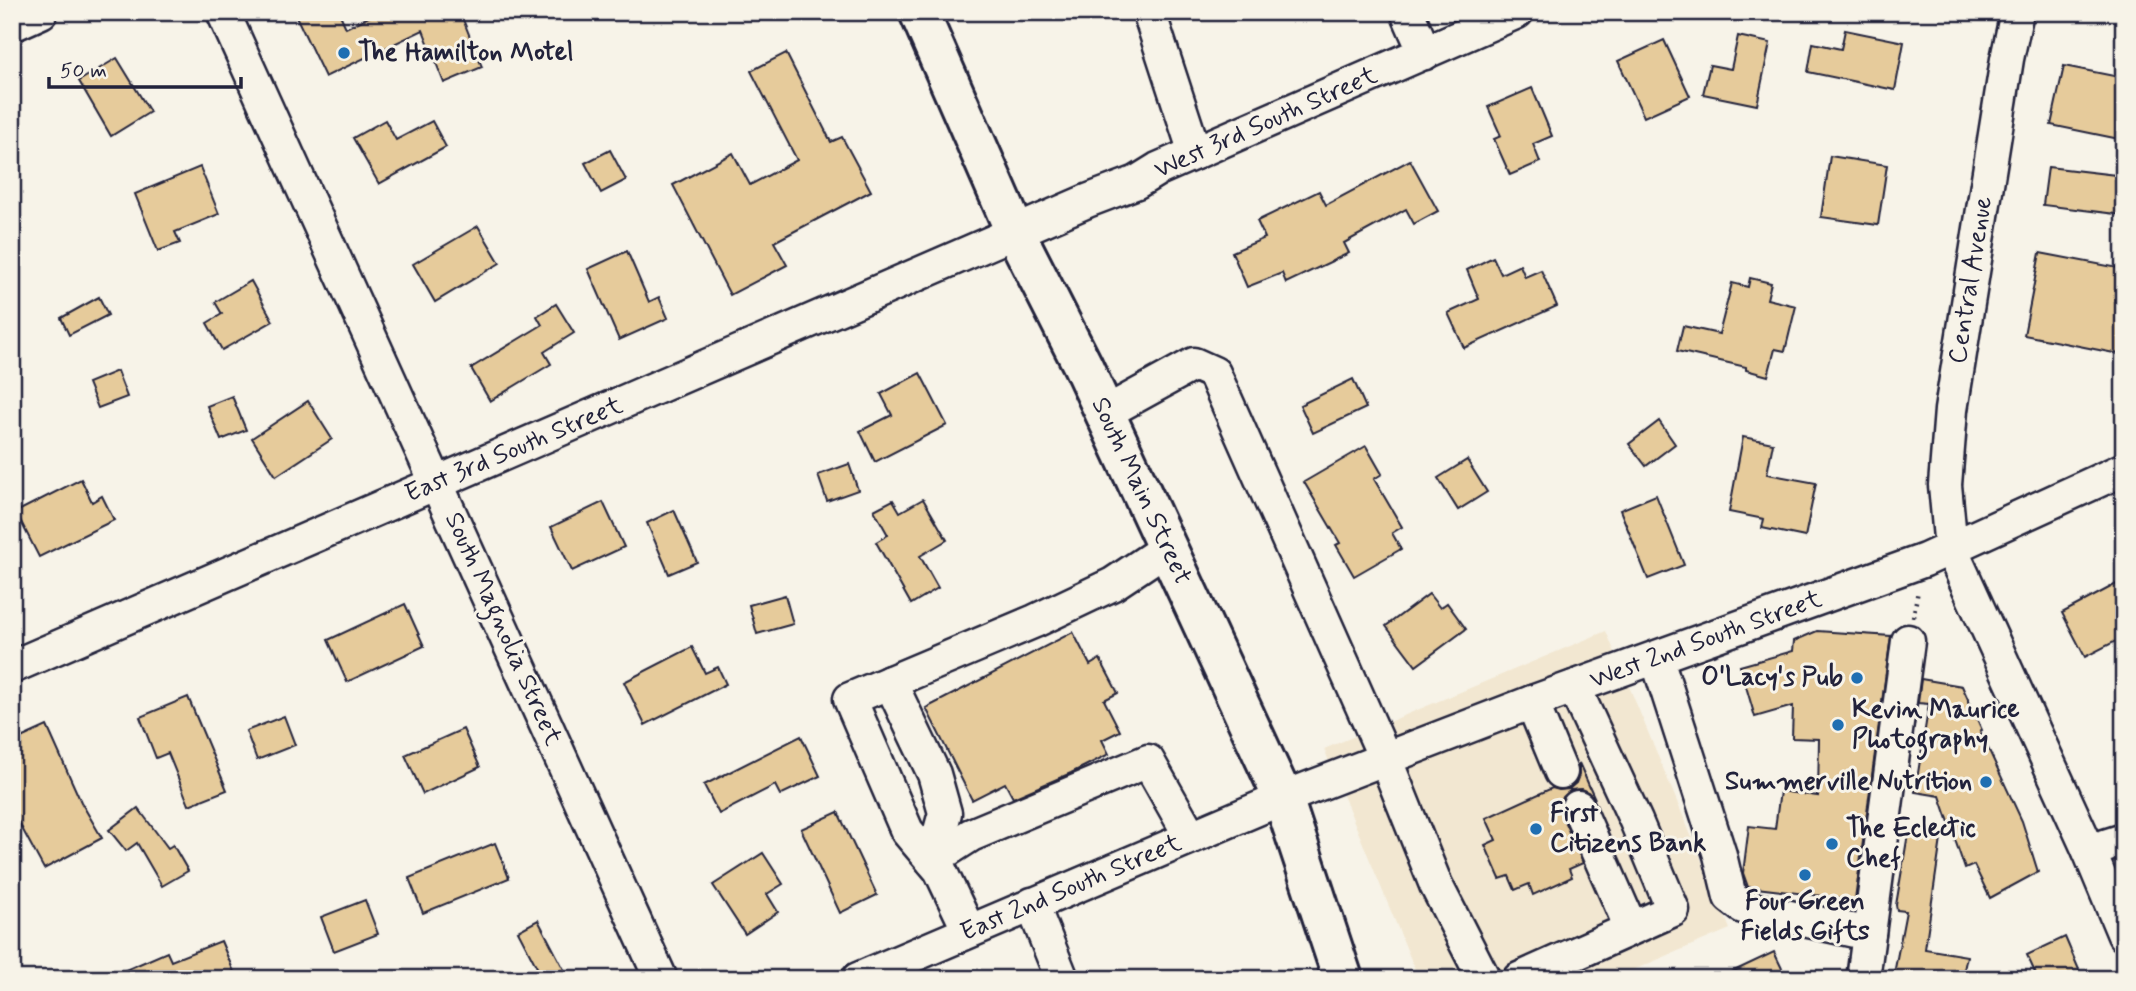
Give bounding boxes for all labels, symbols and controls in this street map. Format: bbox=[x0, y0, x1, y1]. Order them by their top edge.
place label: The Hamilton Motel bbox=[358, 36, 574, 70]
marker: The Hamilton Motel bbox=[336, 45, 352, 61]
scale bar bbox=[49, 46, 242, 90]
text: 50 m bbox=[60, 57, 107, 85]
street label: West 3rd South Street bbox=[1149, 59, 1383, 187]
street label: Central Avenue bbox=[1941, 194, 2001, 366]
street label: East 3rd South Street bbox=[400, 389, 628, 511]
street label: South Main Street bbox=[1083, 392, 1199, 590]
street label: South Magnolia Street bbox=[433, 507, 570, 752]
street label: West 2nd South Street bbox=[1585, 582, 1827, 698]
place label: O'Lacy's Pub bbox=[1701, 661, 1843, 695]
marker: O'Lacy's Pub bbox=[1849, 670, 1865, 686]
place label: Kevin Maurice Photography bbox=[1852, 693, 2019, 760]
marker: Kevin Maurice Photography bbox=[1830, 717, 1846, 733]
place label: Summerville Nutrition bbox=[1725, 765, 1972, 799]
marker: Summerville Nutrition bbox=[1978, 774, 1994, 790]
place label: First Citizens Bank bbox=[1550, 797, 1706, 861]
place label: The Eclectic Chef bbox=[1846, 812, 1976, 876]
marker: First Citizens Bank bbox=[1528, 821, 1544, 837]
street label: East 2nd South Street bbox=[955, 826, 1187, 950]
marker: The Eclectic Chef bbox=[1824, 836, 1840, 852]
marker: Four Green Fields Gifts bbox=[1797, 867, 1813, 883]
place label: Four Green Fields Gifts bbox=[1740, 885, 1870, 949]

